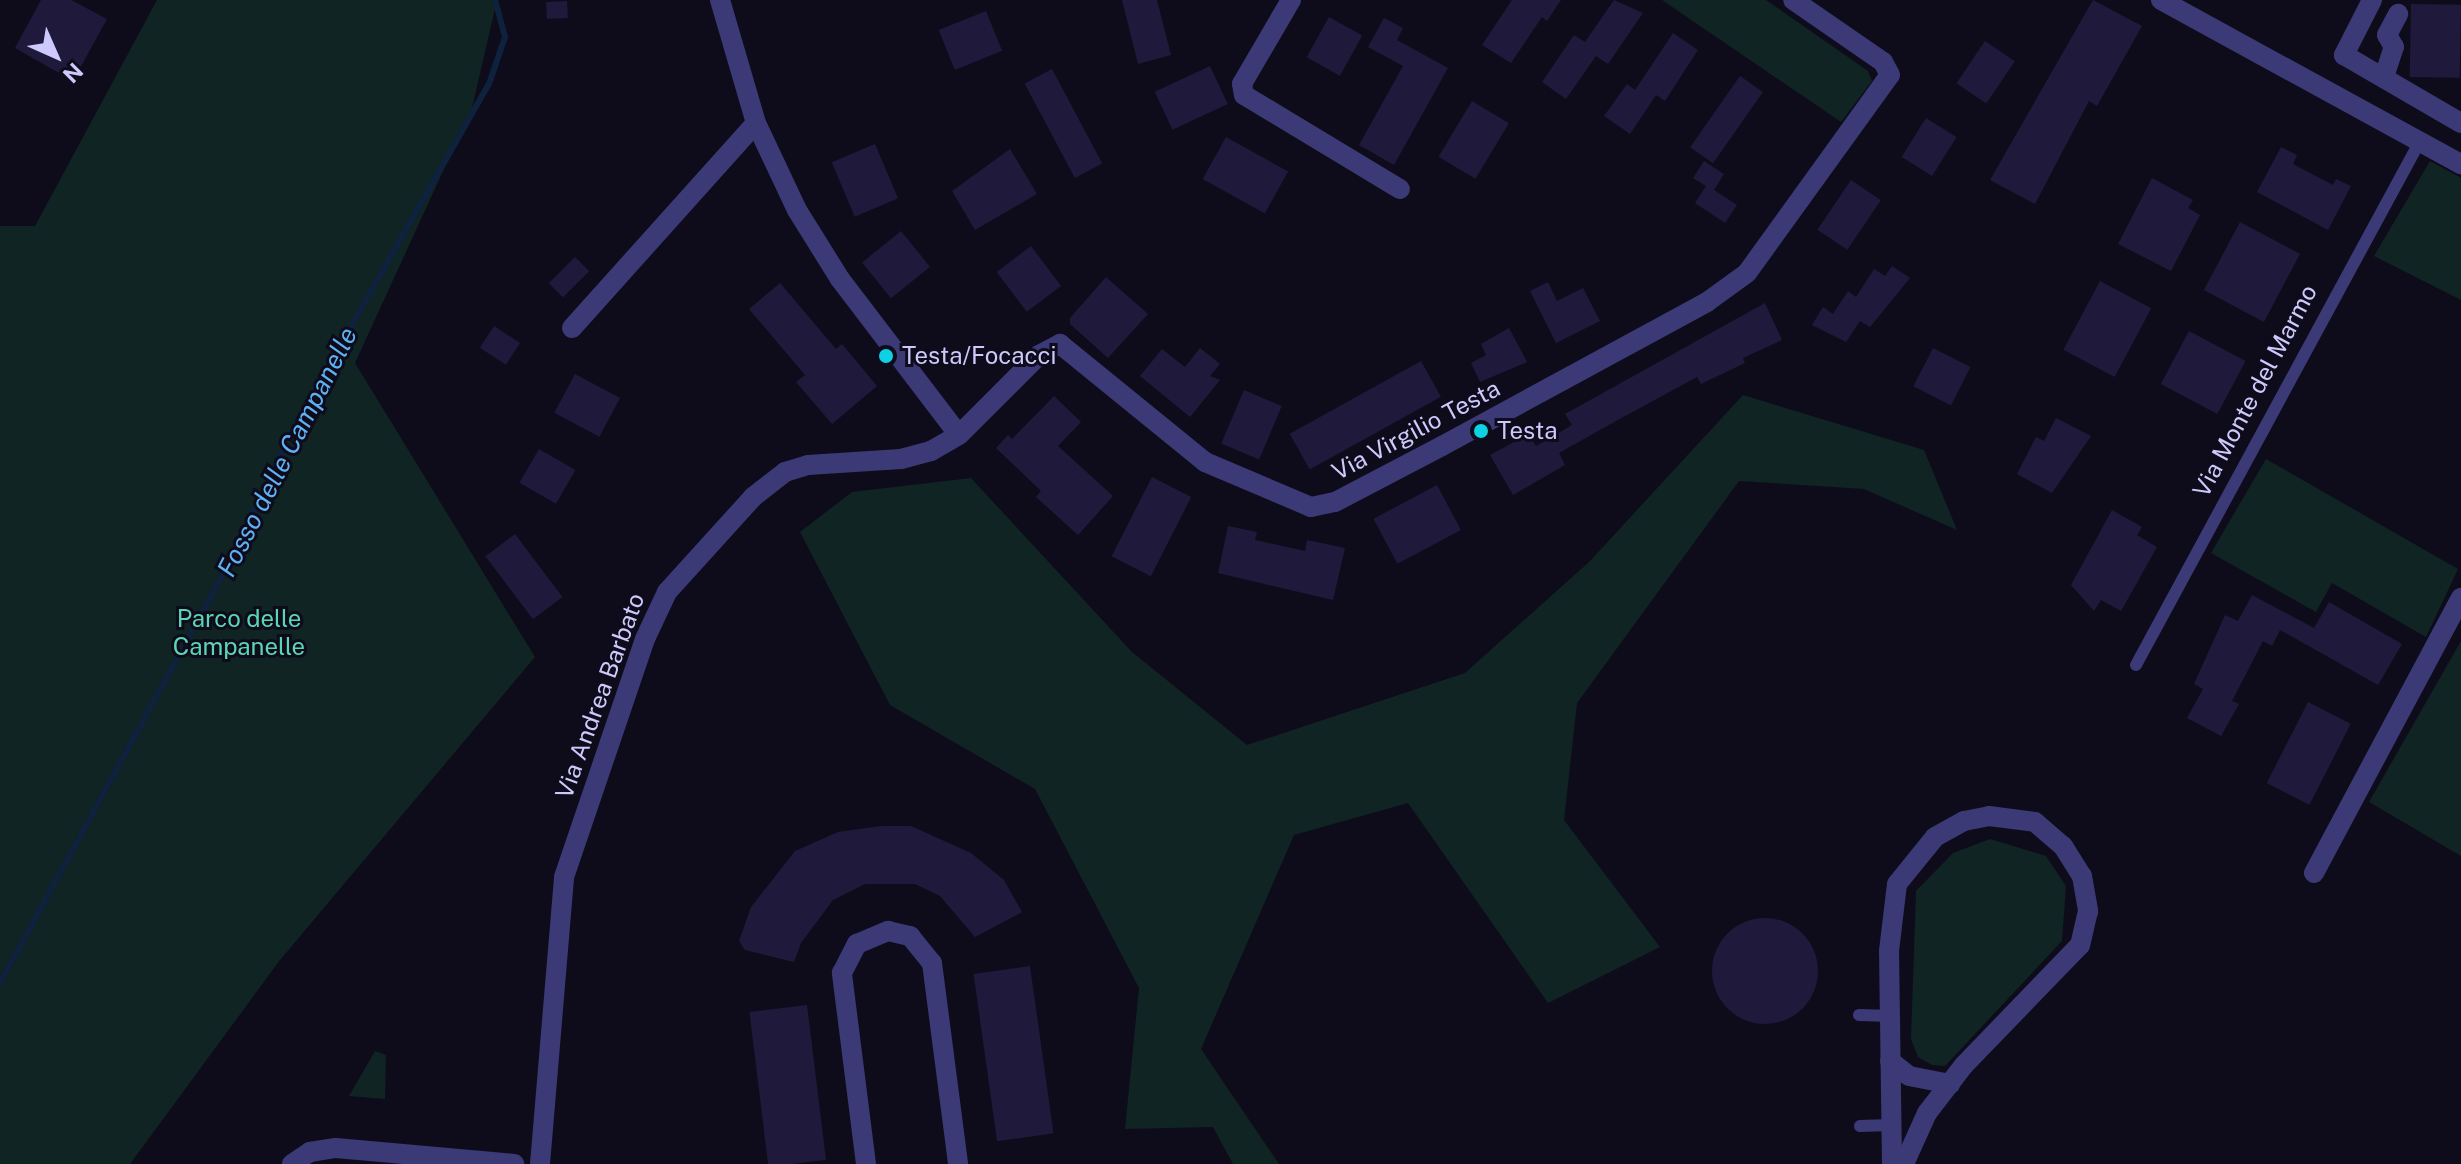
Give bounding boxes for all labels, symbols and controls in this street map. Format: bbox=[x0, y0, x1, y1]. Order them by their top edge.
north arrow bbox=[16, 16, 96, 96]
text: N bbox=[58, 58, 88, 88]
street label: Via Monte del Marmo bbox=[2187, 280, 2323, 502]
water label: Fosso delle Campanelle bbox=[210, 322, 364, 582]
place label: Testa/Focacci bbox=[902, 342, 1056, 370]
marker: Testa/Focacci bbox=[877, 347, 895, 365]
street label: Via Virgilio Testa bbox=[1327, 374, 1505, 486]
place label: Testa bbox=[1497, 417, 1557, 445]
marker: Testa bbox=[1472, 422, 1490, 440]
street label: Via Andrea Barbato bbox=[549, 589, 651, 803]
park label: Parco delle Campanelle bbox=[173, 605, 305, 661]

